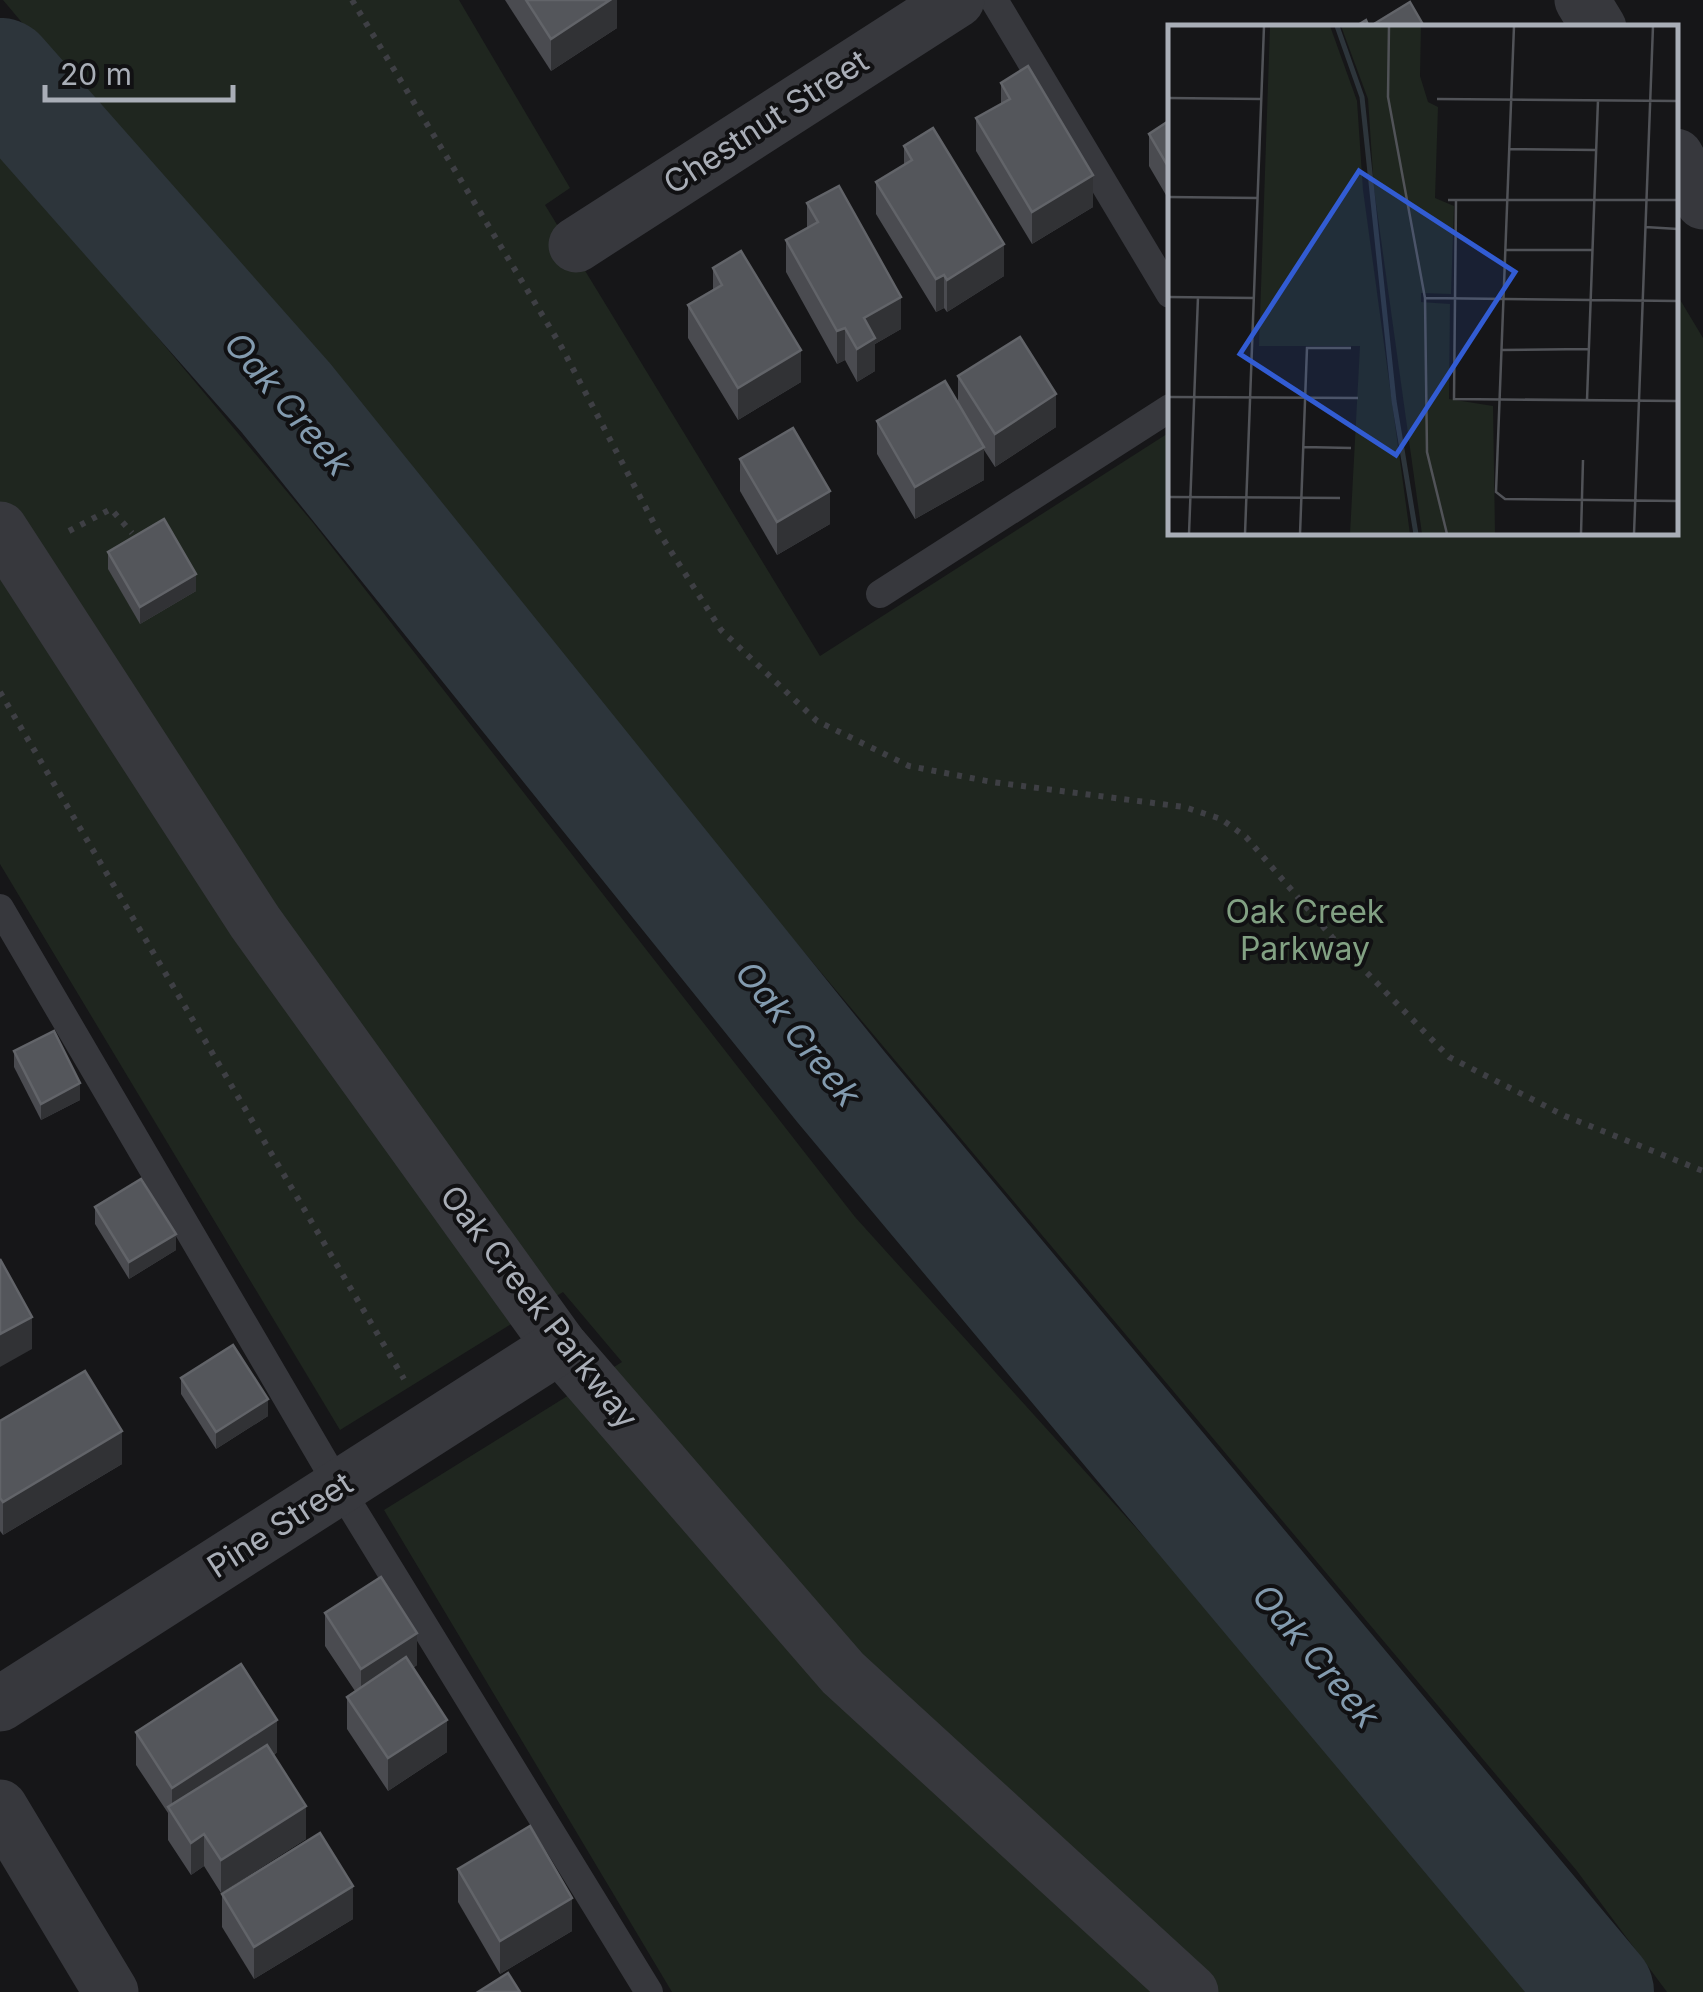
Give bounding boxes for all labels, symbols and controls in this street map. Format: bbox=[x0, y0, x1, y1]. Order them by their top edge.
inset map bbox=[1168, 25, 1678, 535]
scale bar bbox=[45, 40, 232, 102]
street label: Chestnut Street bbox=[656, 41, 875, 202]
text: 20 m bbox=[60, 56, 132, 92]
water label: Oak Creek bbox=[216, 323, 362, 484]
park label: Oak Creek Parkway bbox=[1226, 892, 1385, 968]
water label: Oak Creek bbox=[727, 952, 871, 1115]
street label: Oak Creek Parkway bbox=[432, 1177, 646, 1436]
street label: Pine Street bbox=[200, 1463, 360, 1586]
water label: Oak Creek bbox=[1244, 1575, 1390, 1736]

